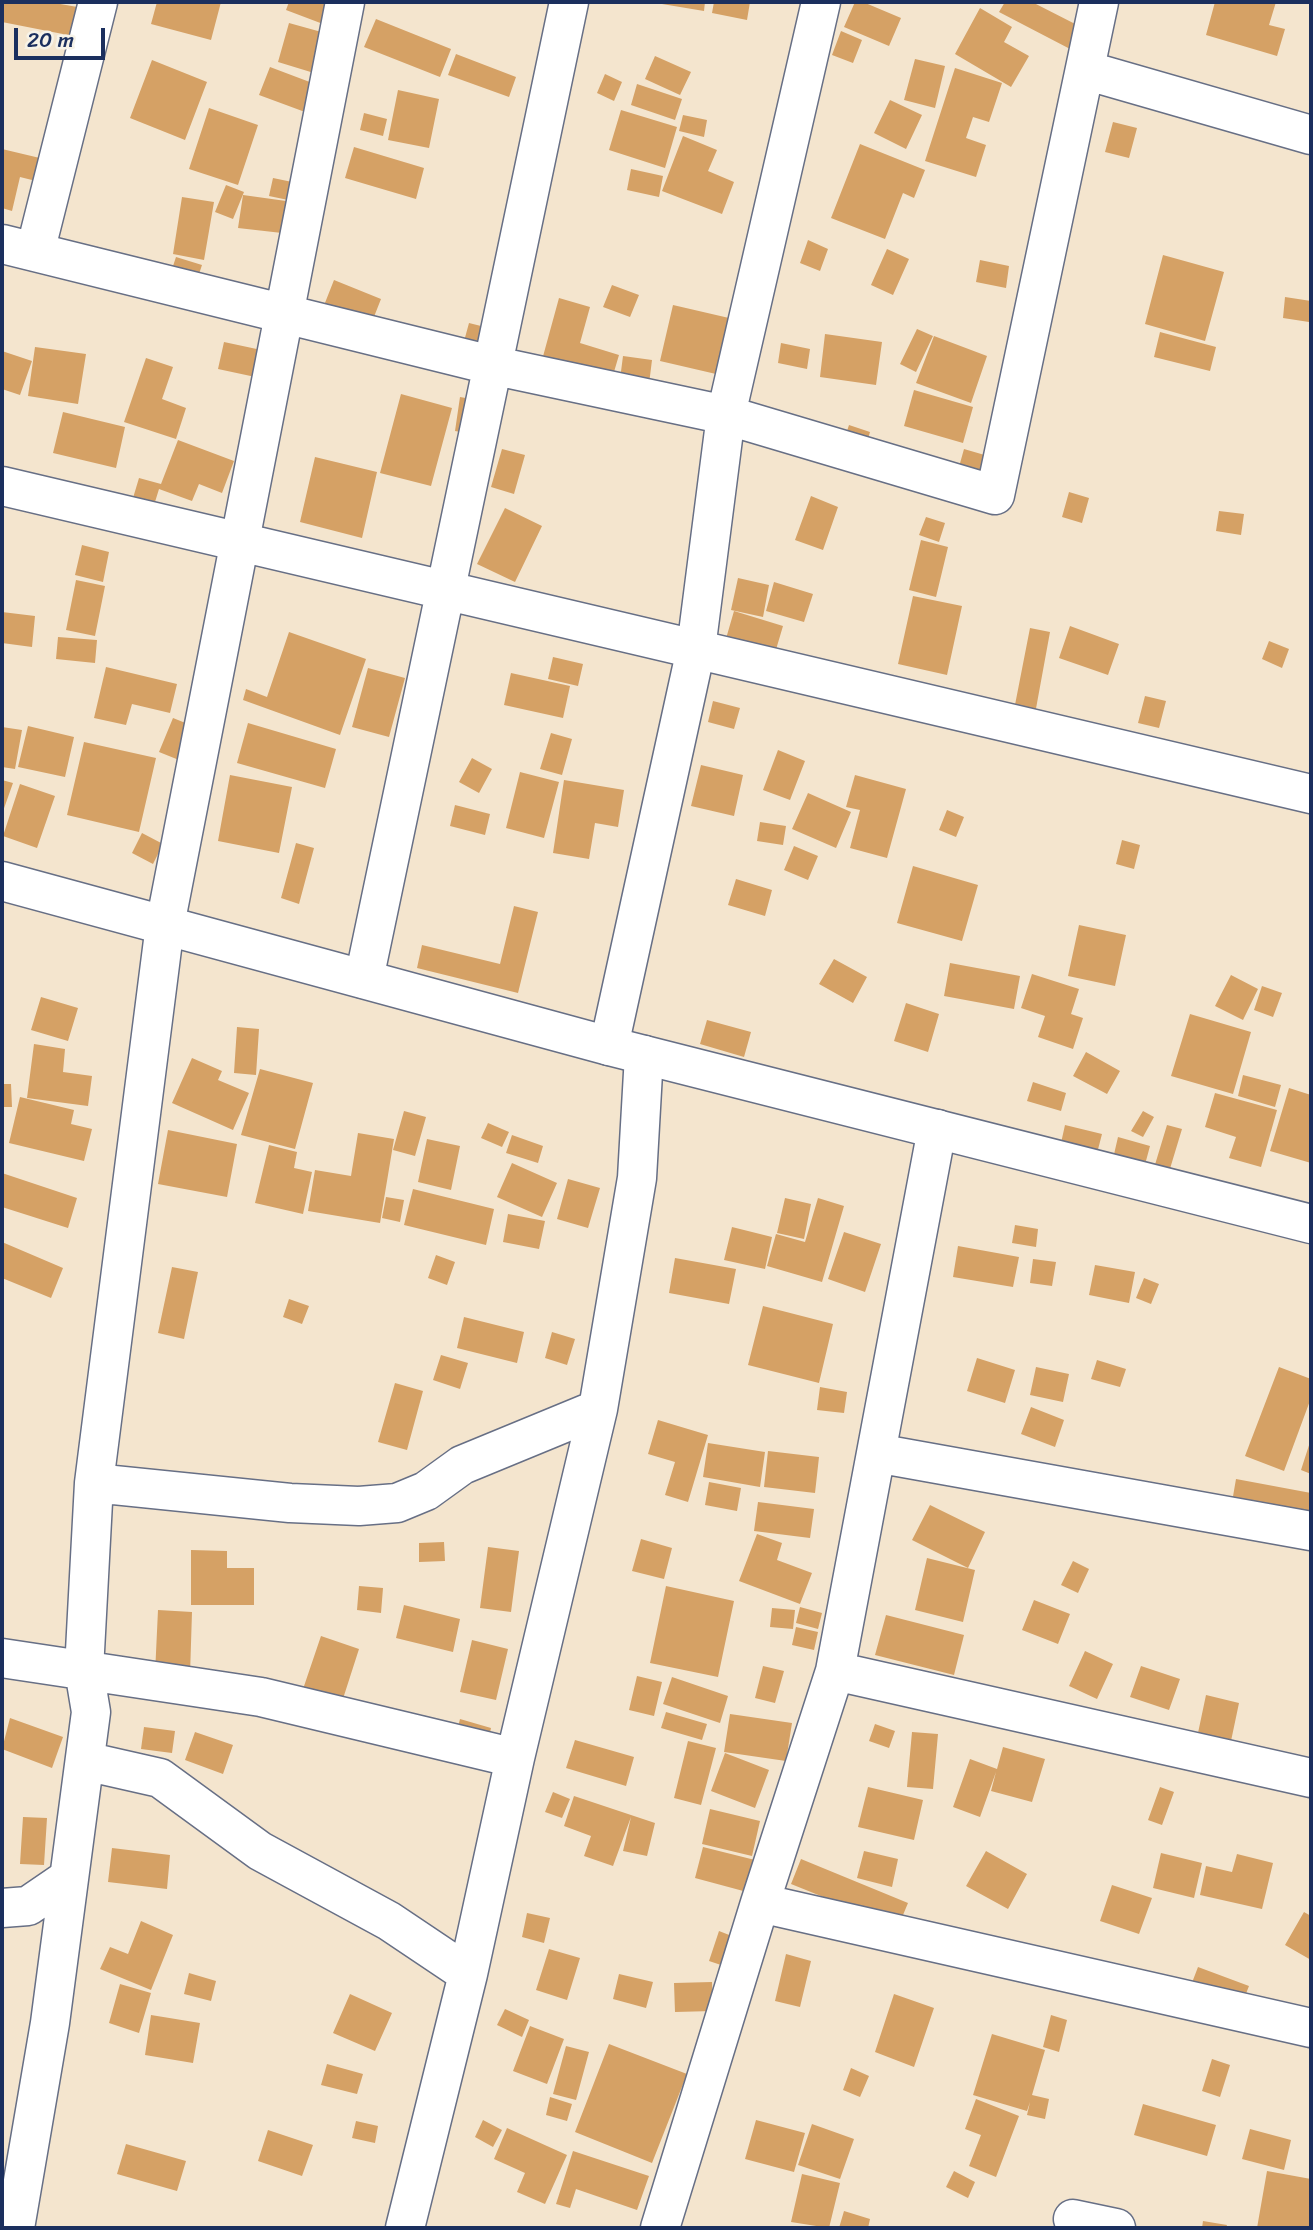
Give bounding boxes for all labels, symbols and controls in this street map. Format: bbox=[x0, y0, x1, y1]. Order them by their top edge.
scale bar bbox=[18, 14, 108, 58]
text: 20 m bbox=[27, 21, 74, 59]

